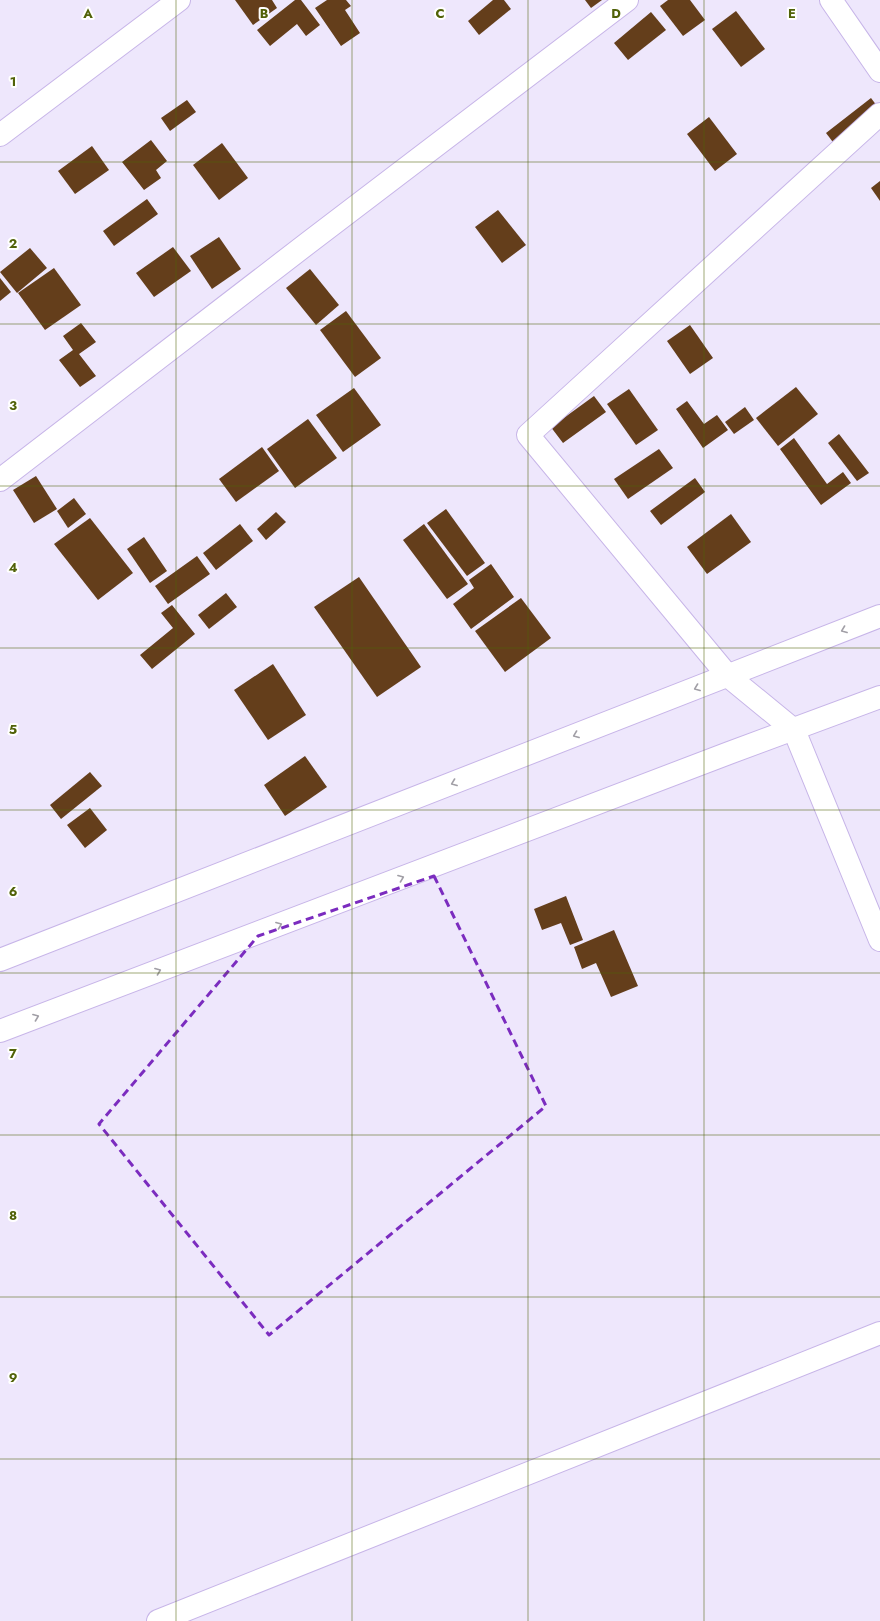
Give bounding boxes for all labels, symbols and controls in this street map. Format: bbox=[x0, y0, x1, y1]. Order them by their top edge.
text: A bbox=[82, 4, 93, 23]
text: B bbox=[260, 4, 269, 23]
text: C bbox=[435, 4, 445, 23]
text: D bbox=[611, 4, 621, 23]
text: E bbox=[788, 4, 796, 23]
text: 1 bbox=[10, 72, 16, 91]
text: 2 bbox=[9, 234, 17, 253]
text: 3 bbox=[9, 396, 17, 415]
text: 4 bbox=[8, 558, 18, 577]
one-way arrow bbox=[840, 626, 847, 634]
one-way arrow bbox=[693, 683, 700, 691]
text: 5 bbox=[9, 720, 17, 739]
one-way arrow bbox=[572, 731, 579, 739]
one-way arrow bbox=[451, 778, 458, 786]
one-way arrow bbox=[397, 875, 404, 883]
text: 6 bbox=[9, 882, 18, 901]
one-way arrow bbox=[276, 921, 283, 929]
one-way arrow bbox=[154, 967, 161, 975]
one-way arrow bbox=[33, 1014, 40, 1022]
text: 7 bbox=[9, 1044, 17, 1063]
text: 8 bbox=[9, 1206, 17, 1225]
text: 9 bbox=[9, 1368, 18, 1387]

